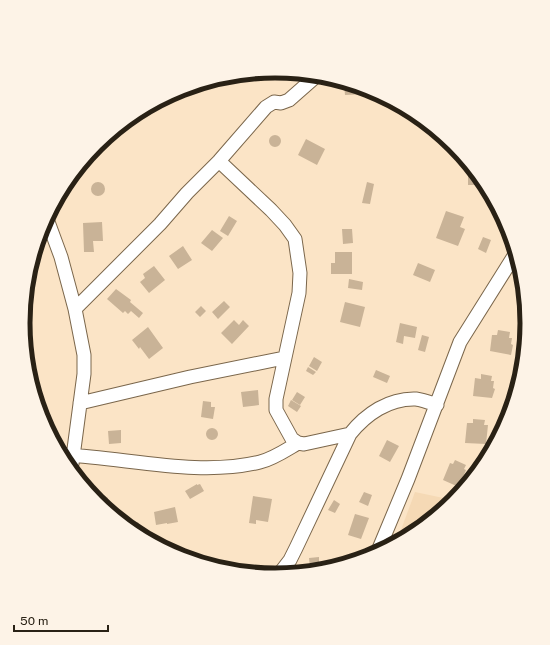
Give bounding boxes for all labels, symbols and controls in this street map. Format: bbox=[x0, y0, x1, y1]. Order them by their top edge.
scale bar bbox=[14, 607, 108, 633]
text: 50 m bbox=[20, 614, 48, 628]

